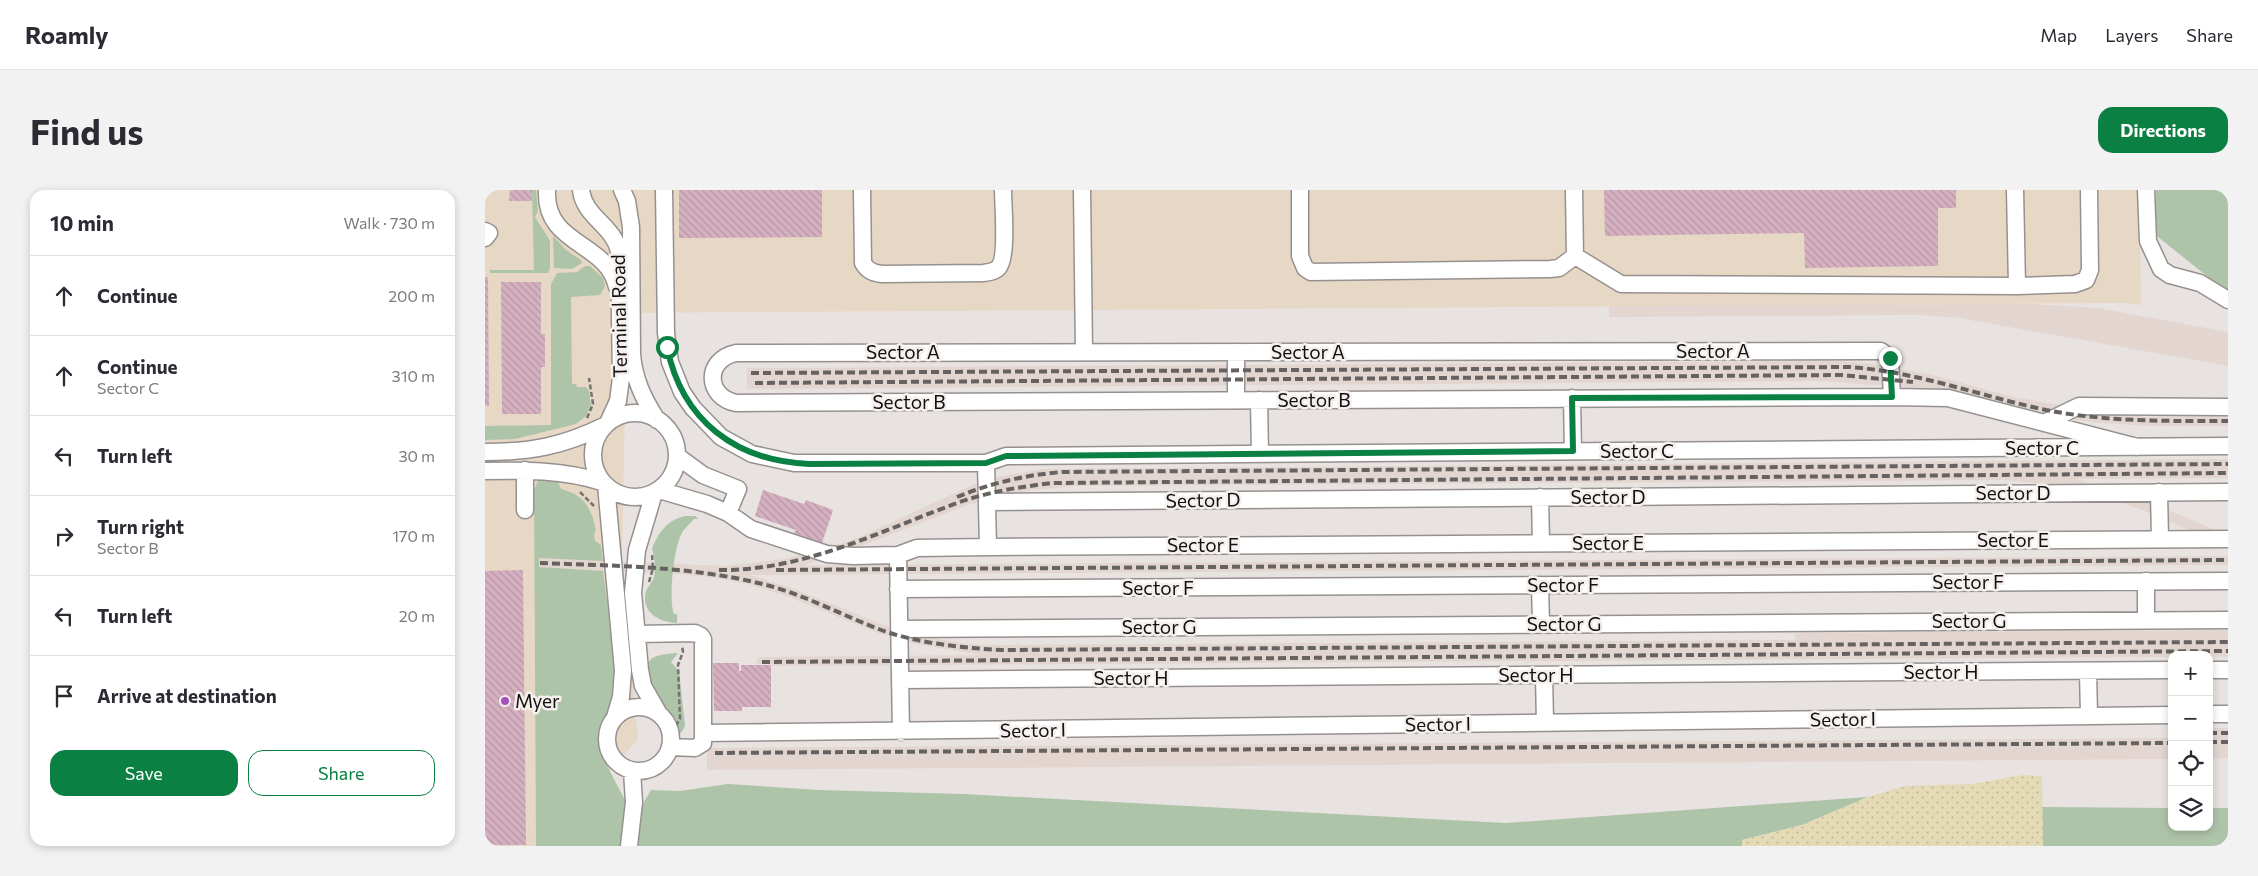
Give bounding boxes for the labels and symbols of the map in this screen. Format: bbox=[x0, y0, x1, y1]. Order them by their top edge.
street label: Terminal Road bbox=[606, 254, 631, 378]
route start bbox=[656, 336, 679, 359]
street label: Sector A bbox=[1676, 339, 1750, 362]
street label: Sector A bbox=[866, 340, 940, 363]
street label: Sector A bbox=[1271, 340, 1345, 363]
route end bbox=[1879, 347, 1902, 370]
street label: Sector B bbox=[1277, 388, 1351, 411]
street label: Sector B bbox=[872, 390, 946, 413]
street label: Sector C bbox=[2005, 436, 2079, 459]
street label: Sector C bbox=[1600, 439, 1674, 462]
street label: Sector D bbox=[1976, 481, 2050, 504]
street label: Sector D bbox=[1571, 485, 1645, 508]
street label: Sector D bbox=[1165, 487, 1241, 512]
street label: Sector E bbox=[1977, 528, 2049, 551]
street label: Sector E bbox=[1572, 531, 1644, 554]
street label: Sector E bbox=[1167, 533, 1239, 556]
street label: Sector F bbox=[1932, 570, 2004, 593]
street label: Sector F bbox=[1527, 573, 1599, 596]
street label: Sector F bbox=[1122, 576, 1194, 599]
street label: Sector G bbox=[1932, 609, 2006, 632]
street label: Sector G bbox=[1527, 612, 1601, 635]
street label: Sector G bbox=[1122, 615, 1196, 638]
street label: Sector H bbox=[1903, 660, 1979, 683]
street label: Sector H bbox=[1498, 663, 1574, 686]
street label: Sector H bbox=[1093, 666, 1169, 689]
place label: Myer bbox=[515, 689, 560, 712]
marker: Myer bbox=[499, 695, 511, 707]
street label: Sector I bbox=[1810, 706, 1876, 731]
street label: Sector I bbox=[1405, 711, 1471, 736]
street label: Sector I bbox=[1000, 717, 1066, 742]

